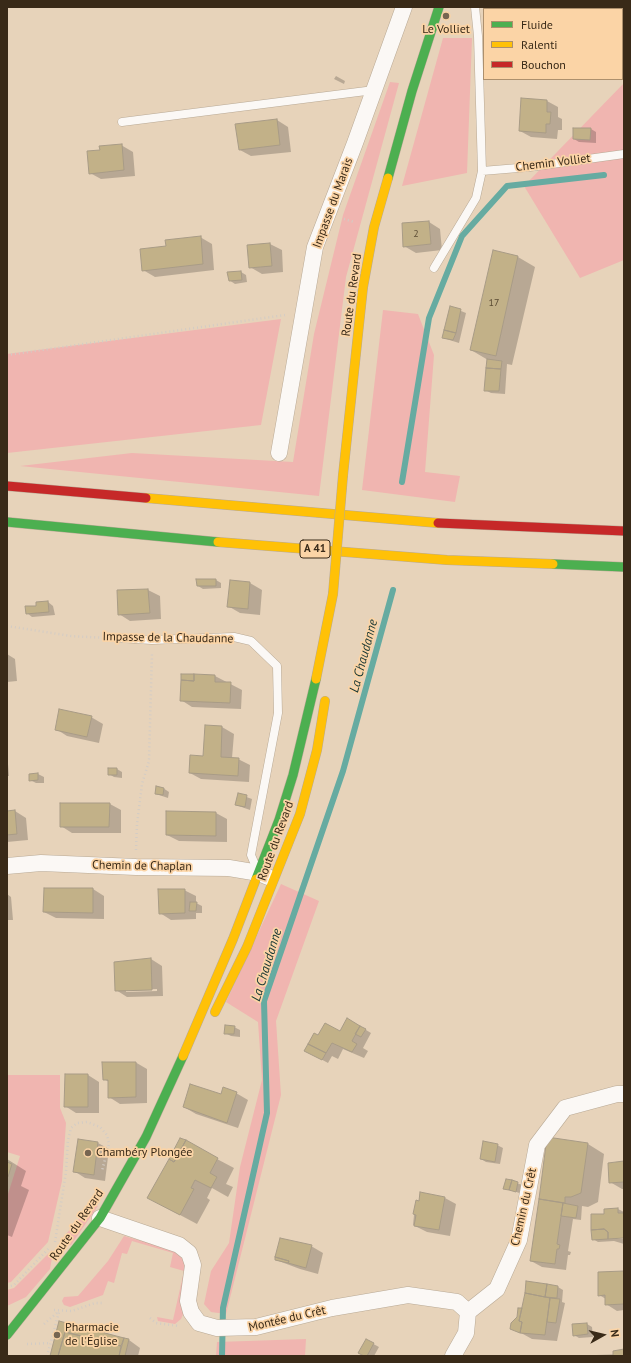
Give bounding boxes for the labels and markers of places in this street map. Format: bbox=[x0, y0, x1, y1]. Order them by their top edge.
marker: Le Volliet bbox=[441, 11, 451, 21]
place label: Le Volliet bbox=[422, 23, 470, 37]
place label: Chambéry Plongée bbox=[96, 1146, 192, 1160]
marker: Chambéry Plongée bbox=[83, 1148, 93, 1158]
place label: Pharmacie de l'Église bbox=[65, 1321, 119, 1349]
marker: Pharmacie de l'Église bbox=[52, 1330, 62, 1340]

